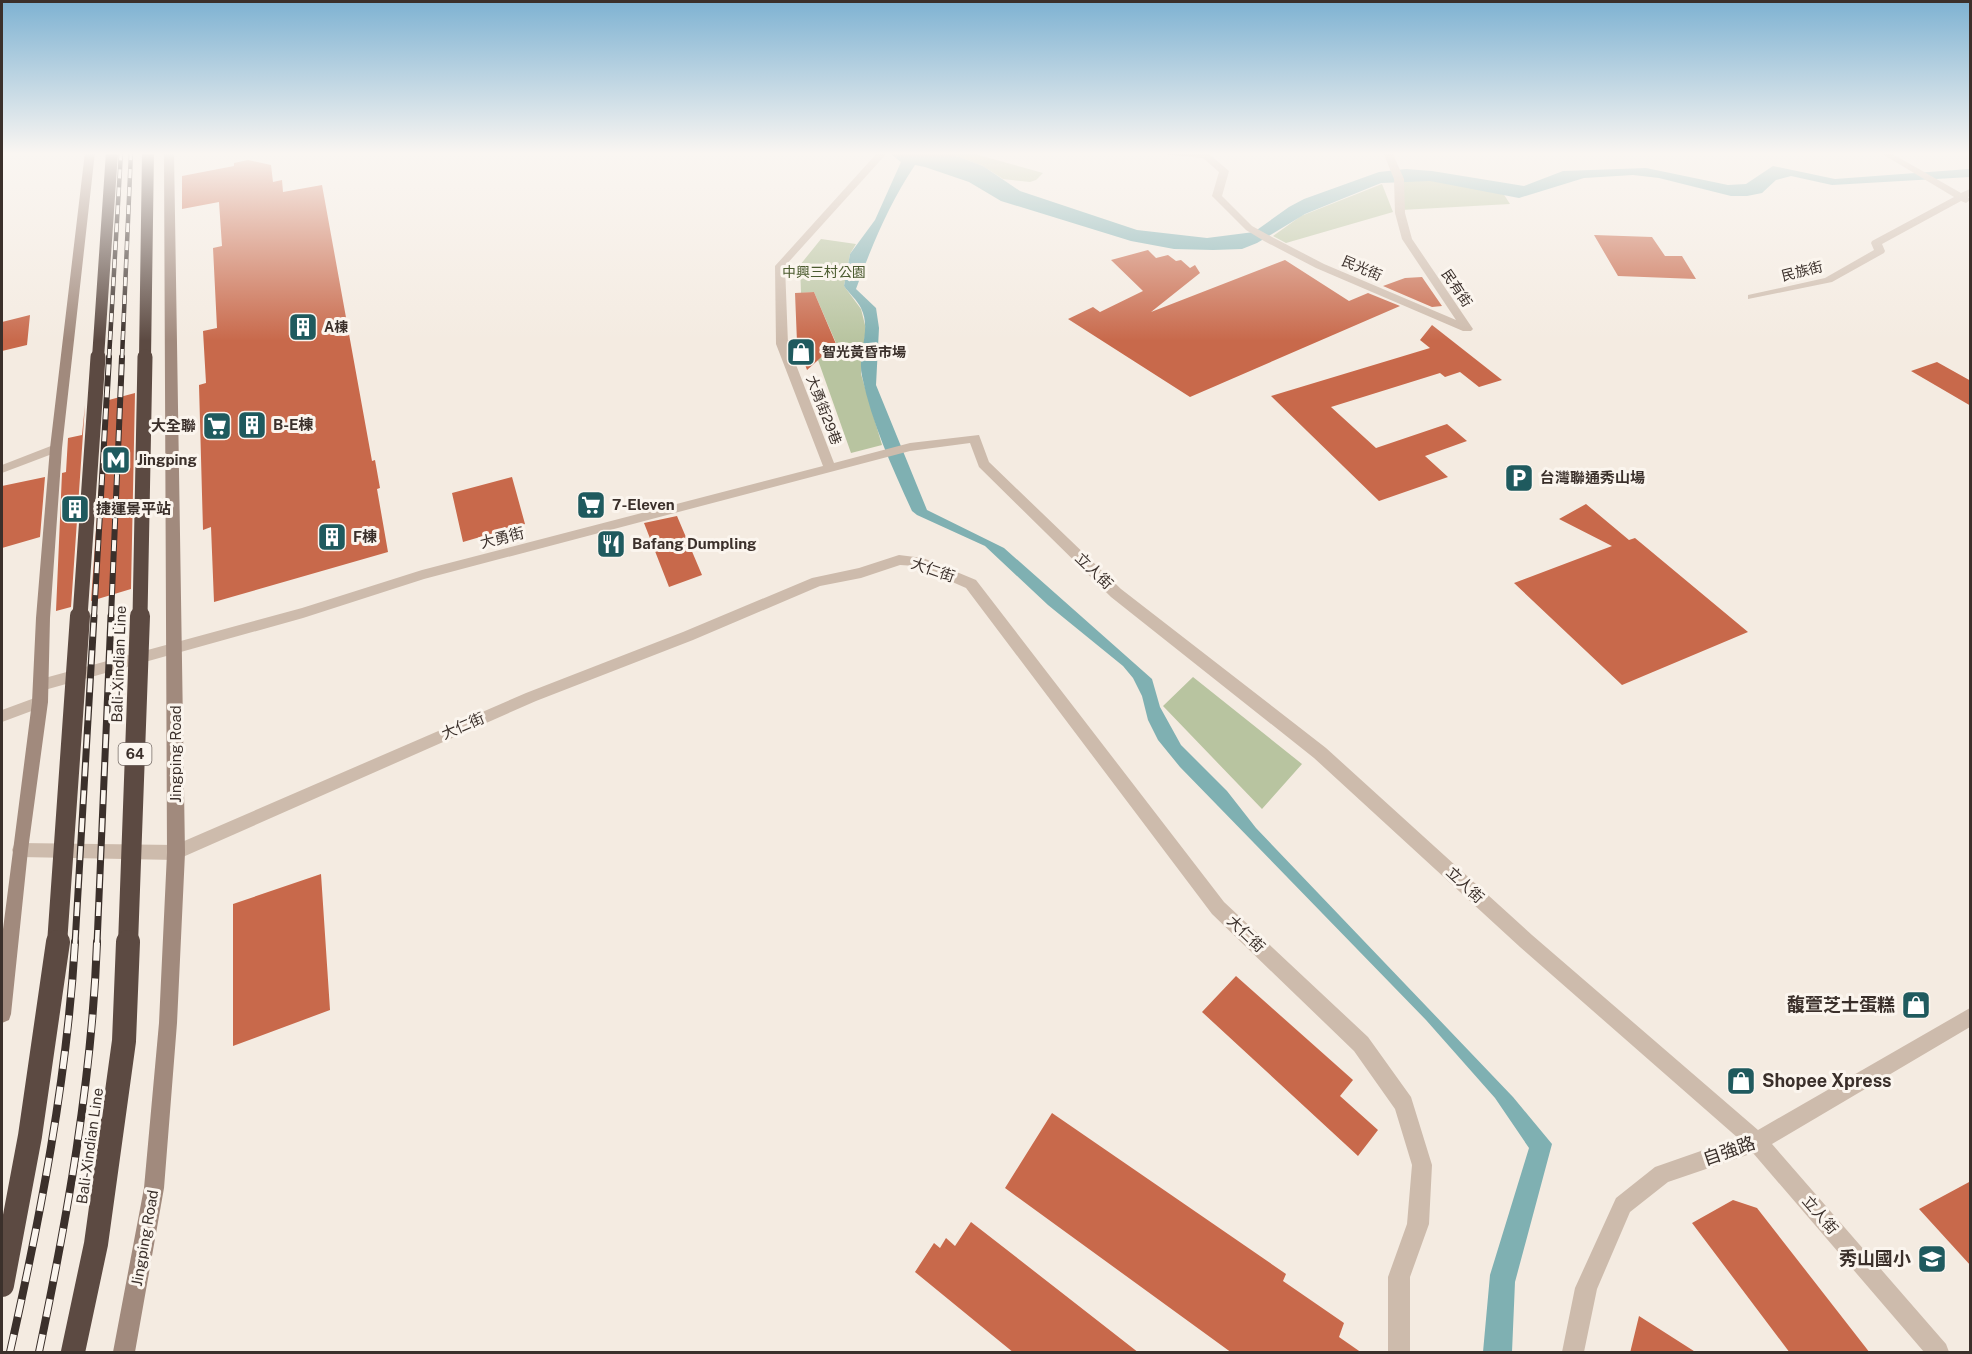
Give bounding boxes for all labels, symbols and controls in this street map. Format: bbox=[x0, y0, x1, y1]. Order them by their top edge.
street label: 民光街 bbox=[1340, 252, 1384, 284]
street label: 民族街 bbox=[1780, 258, 1824, 284]
park label: 中興三村公園 bbox=[782, 264, 866, 280]
street label: 民有街 bbox=[1439, 266, 1475, 310]
building icon: A棟 bbox=[287, 311, 319, 343]
place label: A棟 bbox=[324, 319, 348, 335]
shop icon: 智光黃昏市場 bbox=[785, 336, 817, 368]
place label: 智光黃昏市場 bbox=[822, 344, 906, 360]
street label: 大勇街29巷 bbox=[803, 373, 845, 447]
building icon: B-E棟 bbox=[236, 409, 268, 441]
supermarket icon: 大全聯 bbox=[201, 410, 233, 442]
place label: B-E棟 bbox=[273, 416, 314, 433]
place label: 大全聯 bbox=[151, 417, 196, 434]
metro station icon: Jingping bbox=[100, 444, 132, 476]
place label: Jingping bbox=[137, 451, 197, 468]
parking icon: 台灣聯通秀山場 bbox=[1503, 462, 1535, 494]
place label: 台灣聯通秀山場 bbox=[1540, 469, 1645, 486]
supermarket icon: 7-Eleven bbox=[575, 489, 607, 521]
building icon: 捷運景平站 bbox=[59, 493, 91, 525]
place label: 7-Eleven bbox=[612, 496, 675, 513]
place label: 捷運景平站 bbox=[96, 500, 171, 517]
building icon: F棟 bbox=[316, 521, 348, 553]
street label: 大勇街 bbox=[478, 524, 526, 551]
place label: F棟 bbox=[353, 528, 377, 545]
restaurant icon: Bafang Dumpling bbox=[595, 528, 627, 560]
place label: Bafang Dumpling bbox=[632, 535, 757, 552]
street label: 立人街 bbox=[1072, 549, 1116, 592]
street label: 大仁街 bbox=[909, 554, 957, 585]
street label: Bali-Xindian Line bbox=[108, 605, 129, 723]
street label: Jingping Road bbox=[167, 705, 184, 803]
street label: 大仁街 bbox=[439, 709, 487, 742]
road number: 64 bbox=[118, 743, 152, 765]
street label: 立人街 bbox=[1443, 863, 1488, 906]
street label: 大仁街 bbox=[1224, 912, 1268, 955]
shop icon: 馥萱芝士蛋糕 bbox=[1900, 989, 1932, 1021]
place label: 馥萱芝士蛋糕 bbox=[1787, 994, 1895, 1015]
shop icon: Shopee Xpress bbox=[1725, 1065, 1757, 1097]
place label: Shopee Xpress bbox=[1762, 1070, 1892, 1091]
street label: Bali-Xindian Line bbox=[73, 1087, 106, 1205]
street label: 自強路 bbox=[1700, 1132, 1758, 1169]
street label: Jingping Road bbox=[128, 1188, 161, 1287]
street label: 立人街 bbox=[1799, 1192, 1842, 1237]
school or university icon: 秀山國小 bbox=[1916, 1243, 1948, 1275]
place label: 秀山國小 bbox=[1839, 1248, 1911, 1269]

